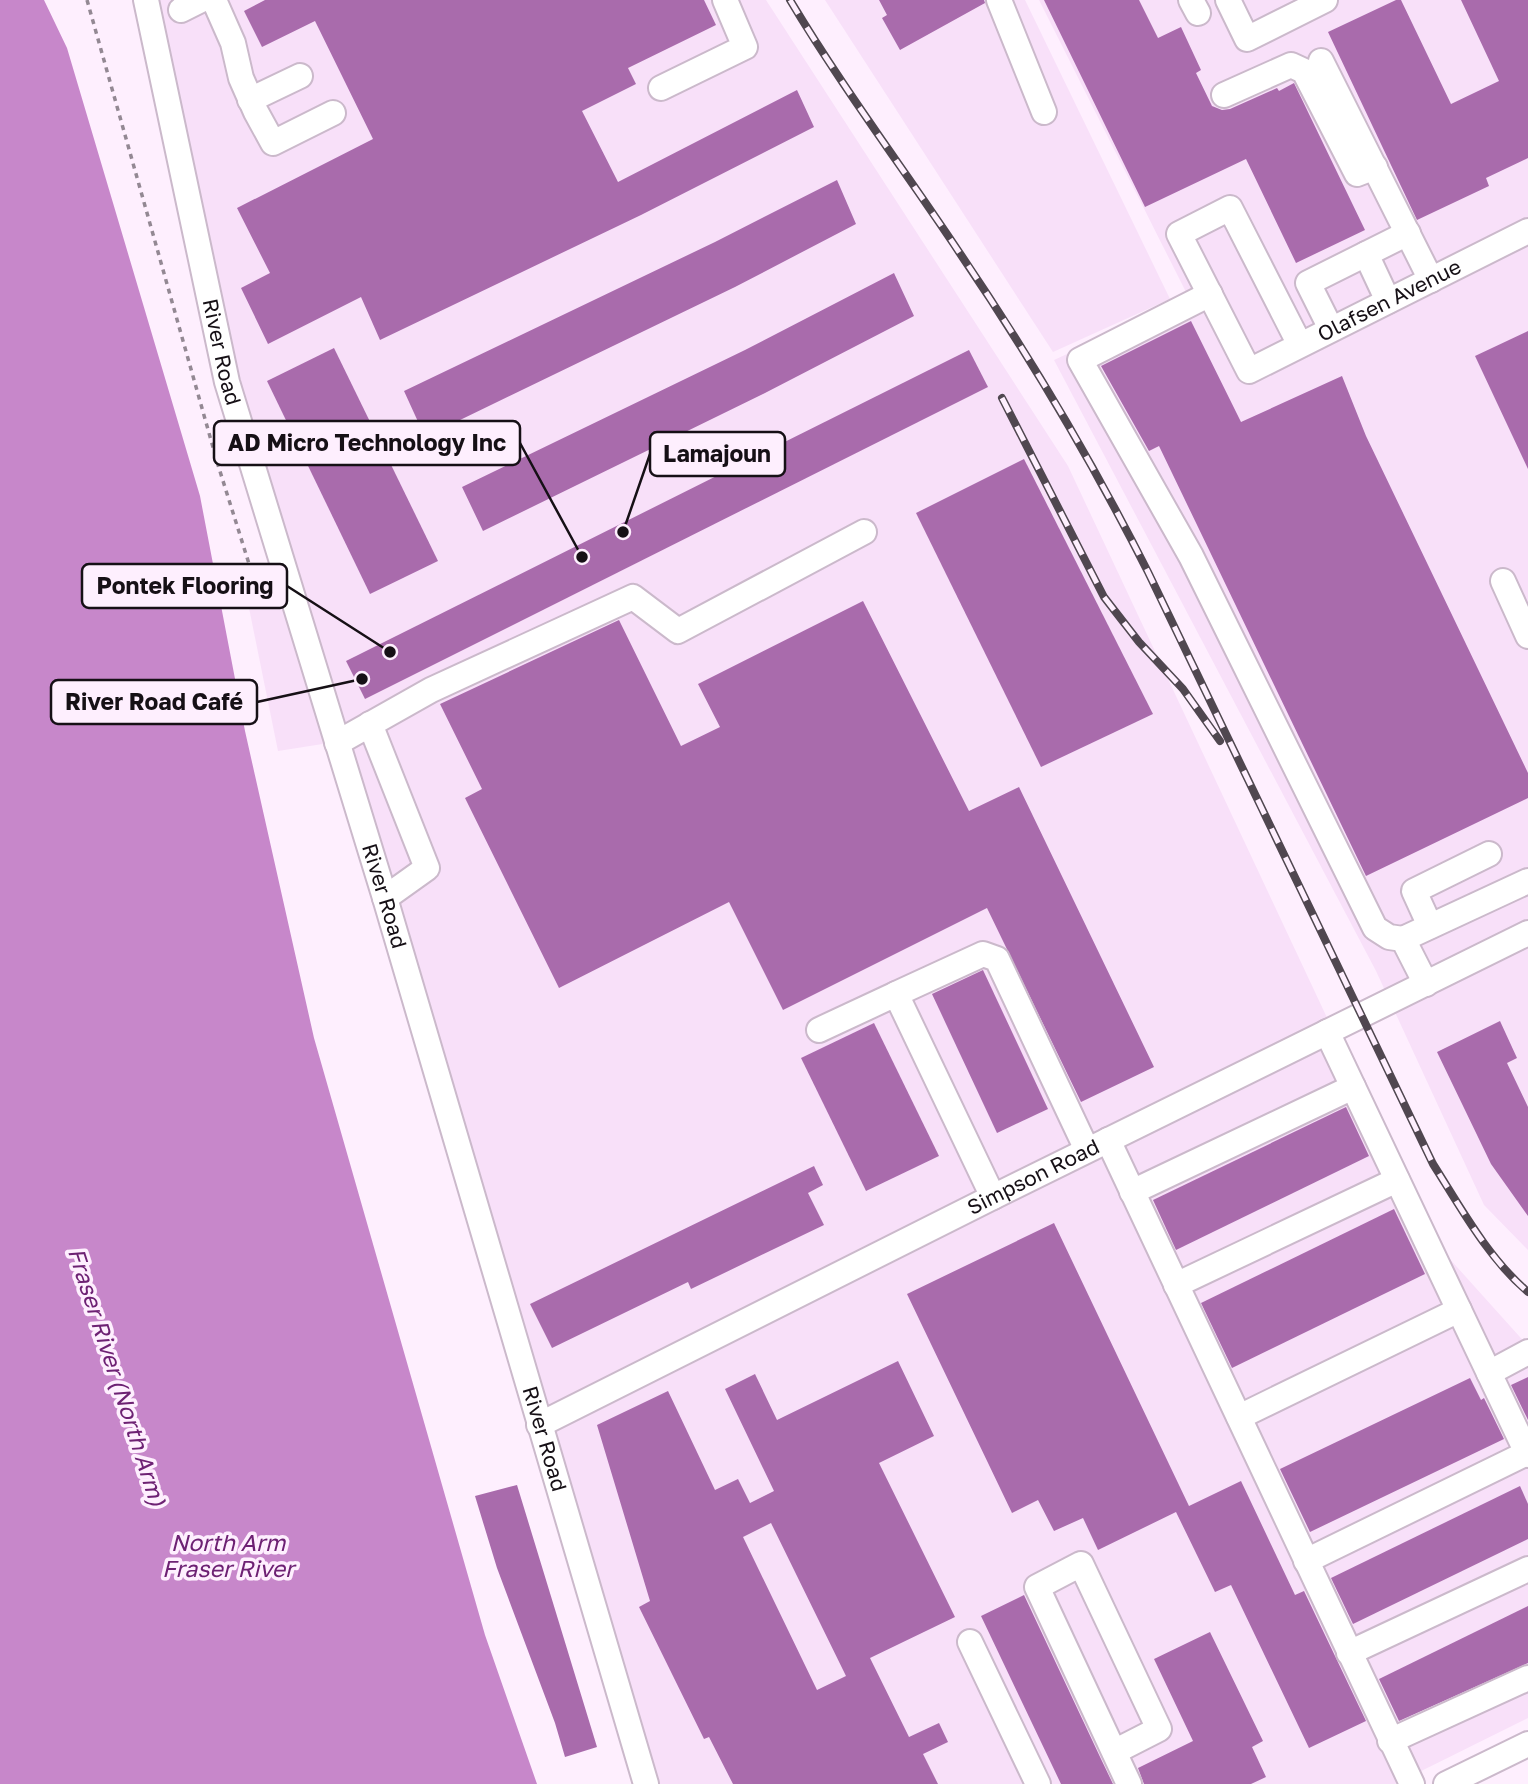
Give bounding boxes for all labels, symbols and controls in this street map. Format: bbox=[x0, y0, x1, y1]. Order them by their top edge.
street label: Olafsen Avenue bbox=[1313, 253, 1465, 347]
street label: River Road bbox=[198, 296, 247, 408]
callout: AD Micro Technology Inc bbox=[214, 421, 520, 465]
text: AD Micro Technology Inc bbox=[228, 428, 506, 456]
callout: Lamajoun bbox=[650, 432, 785, 476]
text: Lamajoun bbox=[663, 439, 771, 467]
callout: Pontek Flooring bbox=[82, 564, 287, 608]
text: Pontek Flooring bbox=[97, 571, 273, 599]
callout: River Road Café bbox=[51, 680, 257, 724]
text: River Road Café bbox=[65, 687, 243, 715]
street label: River Road bbox=[357, 840, 413, 951]
street label: Simpson Road bbox=[963, 1133, 1103, 1220]
water label: Fraser River (North Arm) bbox=[63, 1244, 173, 1510]
street label: River Road bbox=[518, 1383, 573, 1494]
water label: North Arm Fraser River bbox=[162, 1528, 297, 1582]

